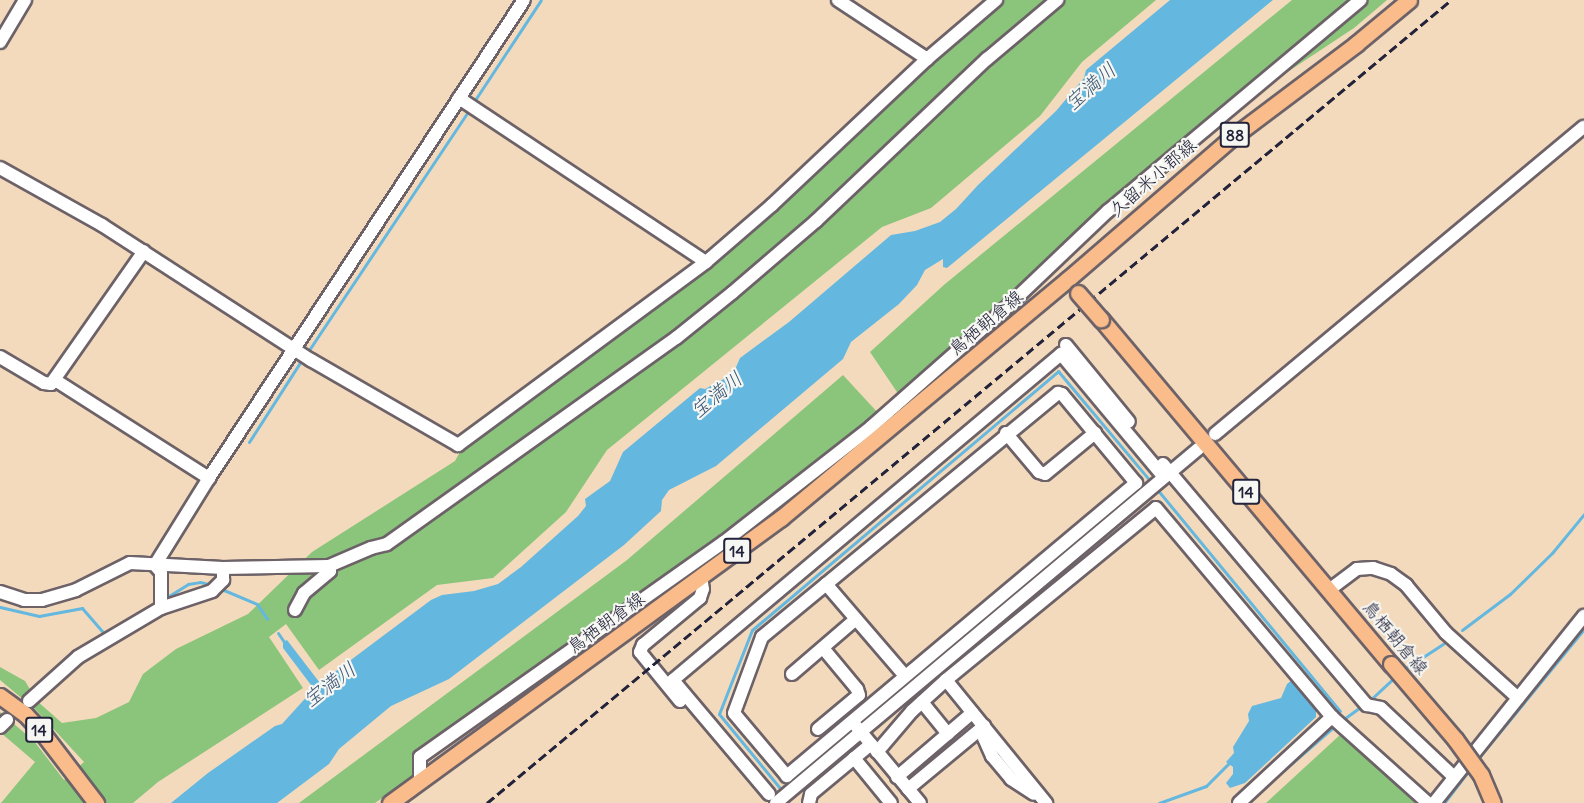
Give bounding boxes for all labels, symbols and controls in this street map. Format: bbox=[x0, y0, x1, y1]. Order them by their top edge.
water label: 宝満川 bbox=[1059, 57, 1121, 115]
road number: 88 bbox=[1218, 122, 1252, 148]
street label: 久留米小郡線 bbox=[1105, 134, 1201, 222]
street label: 鳥栖朝倉線 bbox=[945, 286, 1027, 360]
water label: 宝満川 bbox=[685, 366, 747, 422]
road number: 14 bbox=[1231, 479, 1261, 505]
road number: 14 bbox=[722, 538, 752, 564]
street label: 鳥栖朝倉線 bbox=[563, 588, 649, 658]
street label: 鳥栖朝倉線 bbox=[1358, 597, 1432, 679]
water label: 宝満川 bbox=[298, 656, 360, 712]
road number: 14 bbox=[24, 717, 54, 743]

